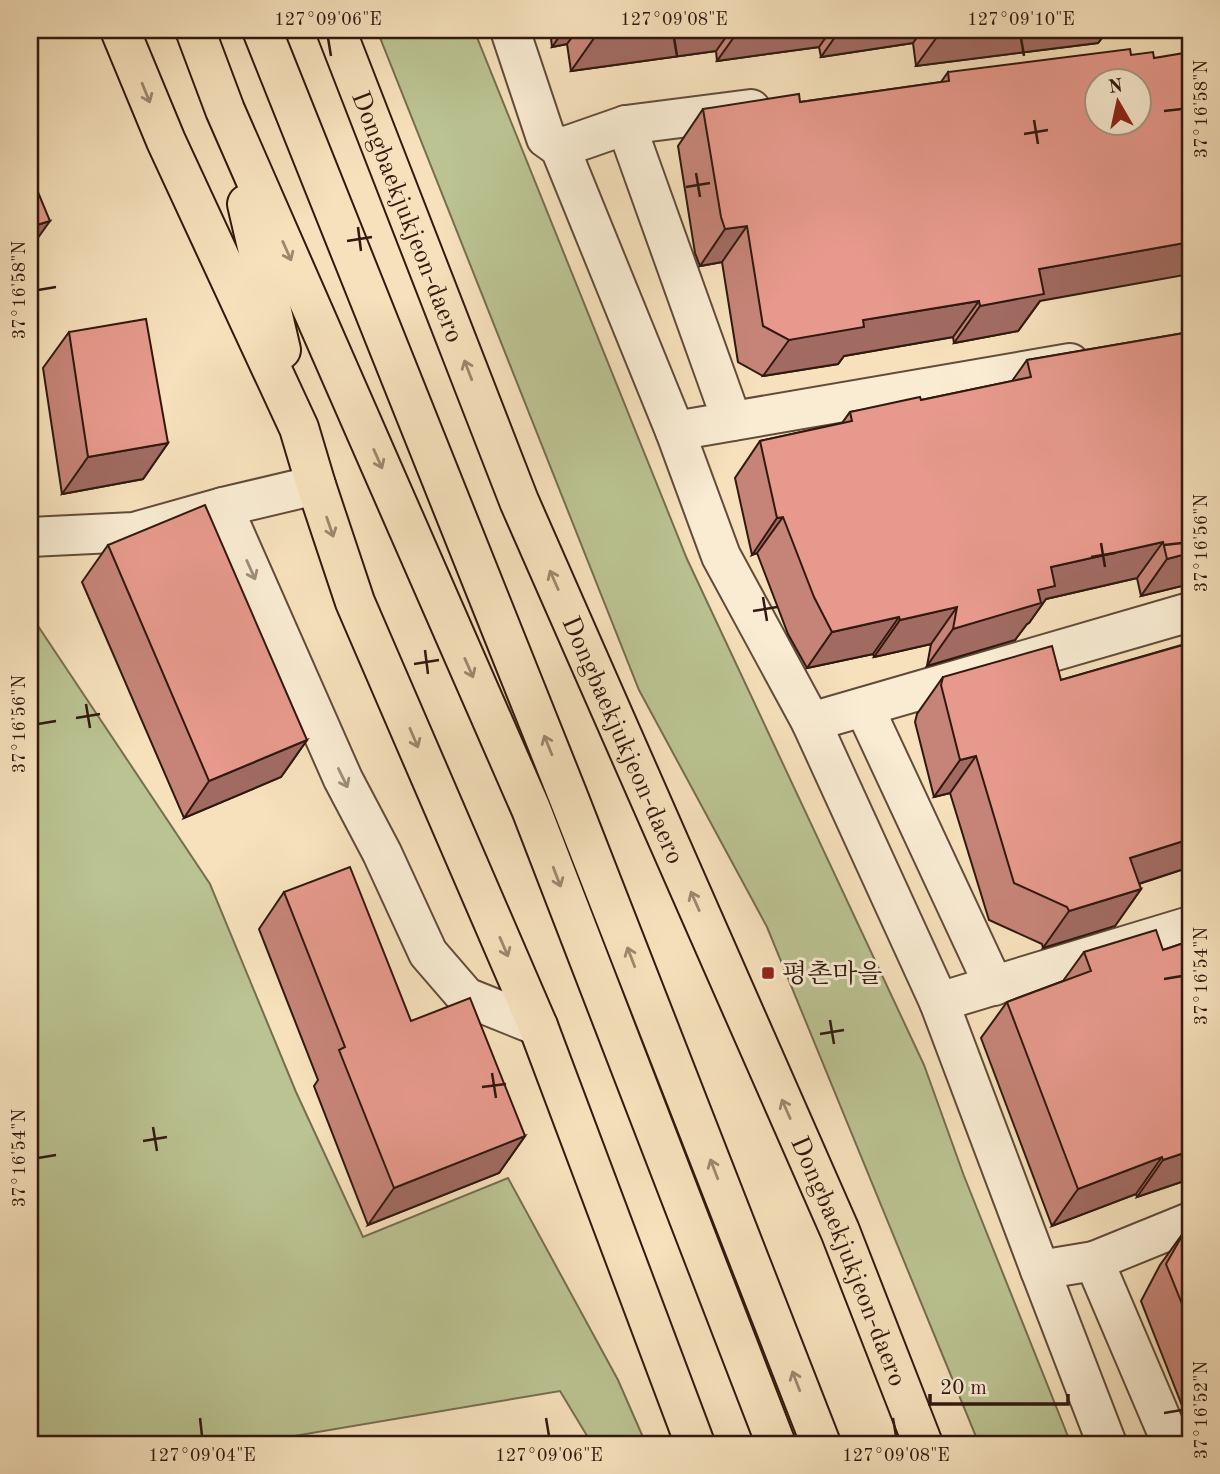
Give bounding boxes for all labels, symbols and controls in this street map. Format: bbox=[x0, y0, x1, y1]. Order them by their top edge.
text: 127°09'06"E bbox=[274, 11, 382, 29]
text: 127°09'08"E bbox=[620, 11, 728, 29]
text: 127°09'10"E bbox=[967, 11, 1075, 29]
text: 37°16'58"N bbox=[1193, 60, 1211, 158]
north arrow bbox=[1084, 66, 1154, 136]
text: N bbox=[1107, 77, 1125, 98]
one-way arrow bbox=[140, 82, 153, 103]
street label: Dongbaekjukjeon-daero bbox=[346, 88, 467, 347]
one-way arrow bbox=[281, 240, 294, 261]
text: 37°16'58"N bbox=[11, 241, 29, 339]
one-way arrow bbox=[461, 359, 474, 381]
one-way arrow bbox=[372, 448, 385, 470]
text: 37°16'56"N bbox=[1193, 494, 1211, 592]
one-way arrow bbox=[325, 516, 337, 538]
one-way arrow bbox=[245, 558, 258, 580]
one-way arrow bbox=[547, 570, 560, 591]
street label: Dongbaekjukjeon-daero bbox=[556, 613, 688, 868]
one-way arrow bbox=[463, 657, 476, 678]
text: 37°16'56"N bbox=[11, 675, 29, 773]
one-way arrow bbox=[408, 727, 421, 749]
one-way arrow bbox=[541, 735, 554, 756]
one-way arrow bbox=[337, 767, 350, 788]
one-way arrow bbox=[552, 866, 565, 888]
one-way arrow bbox=[688, 890, 701, 912]
text: 37°16'54"N bbox=[1193, 927, 1211, 1025]
one-way arrow bbox=[498, 936, 511, 958]
one-way arrow bbox=[624, 946, 637, 968]
place label: 평촌마을 bbox=[782, 960, 882, 988]
marker: 평촌마을 bbox=[760, 965, 776, 981]
one-way arrow bbox=[779, 1099, 792, 1120]
text: 37°16'54"N bbox=[11, 1109, 29, 1207]
street label: Dongbaekjukjeon-daero bbox=[785, 1133, 910, 1390]
one-way arrow bbox=[706, 1158, 719, 1180]
text: 37°16'52"N bbox=[1193, 1361, 1211, 1459]
scale bar bbox=[930, 1362, 1068, 1406]
one-way arrow bbox=[789, 1370, 802, 1392]
text: 20 m bbox=[940, 1378, 987, 1399]
text: 127°09'04"E bbox=[148, 1447, 256, 1465]
text: 127°09'06"E bbox=[495, 1447, 603, 1465]
text: 127°09'08"E bbox=[842, 1447, 950, 1465]

